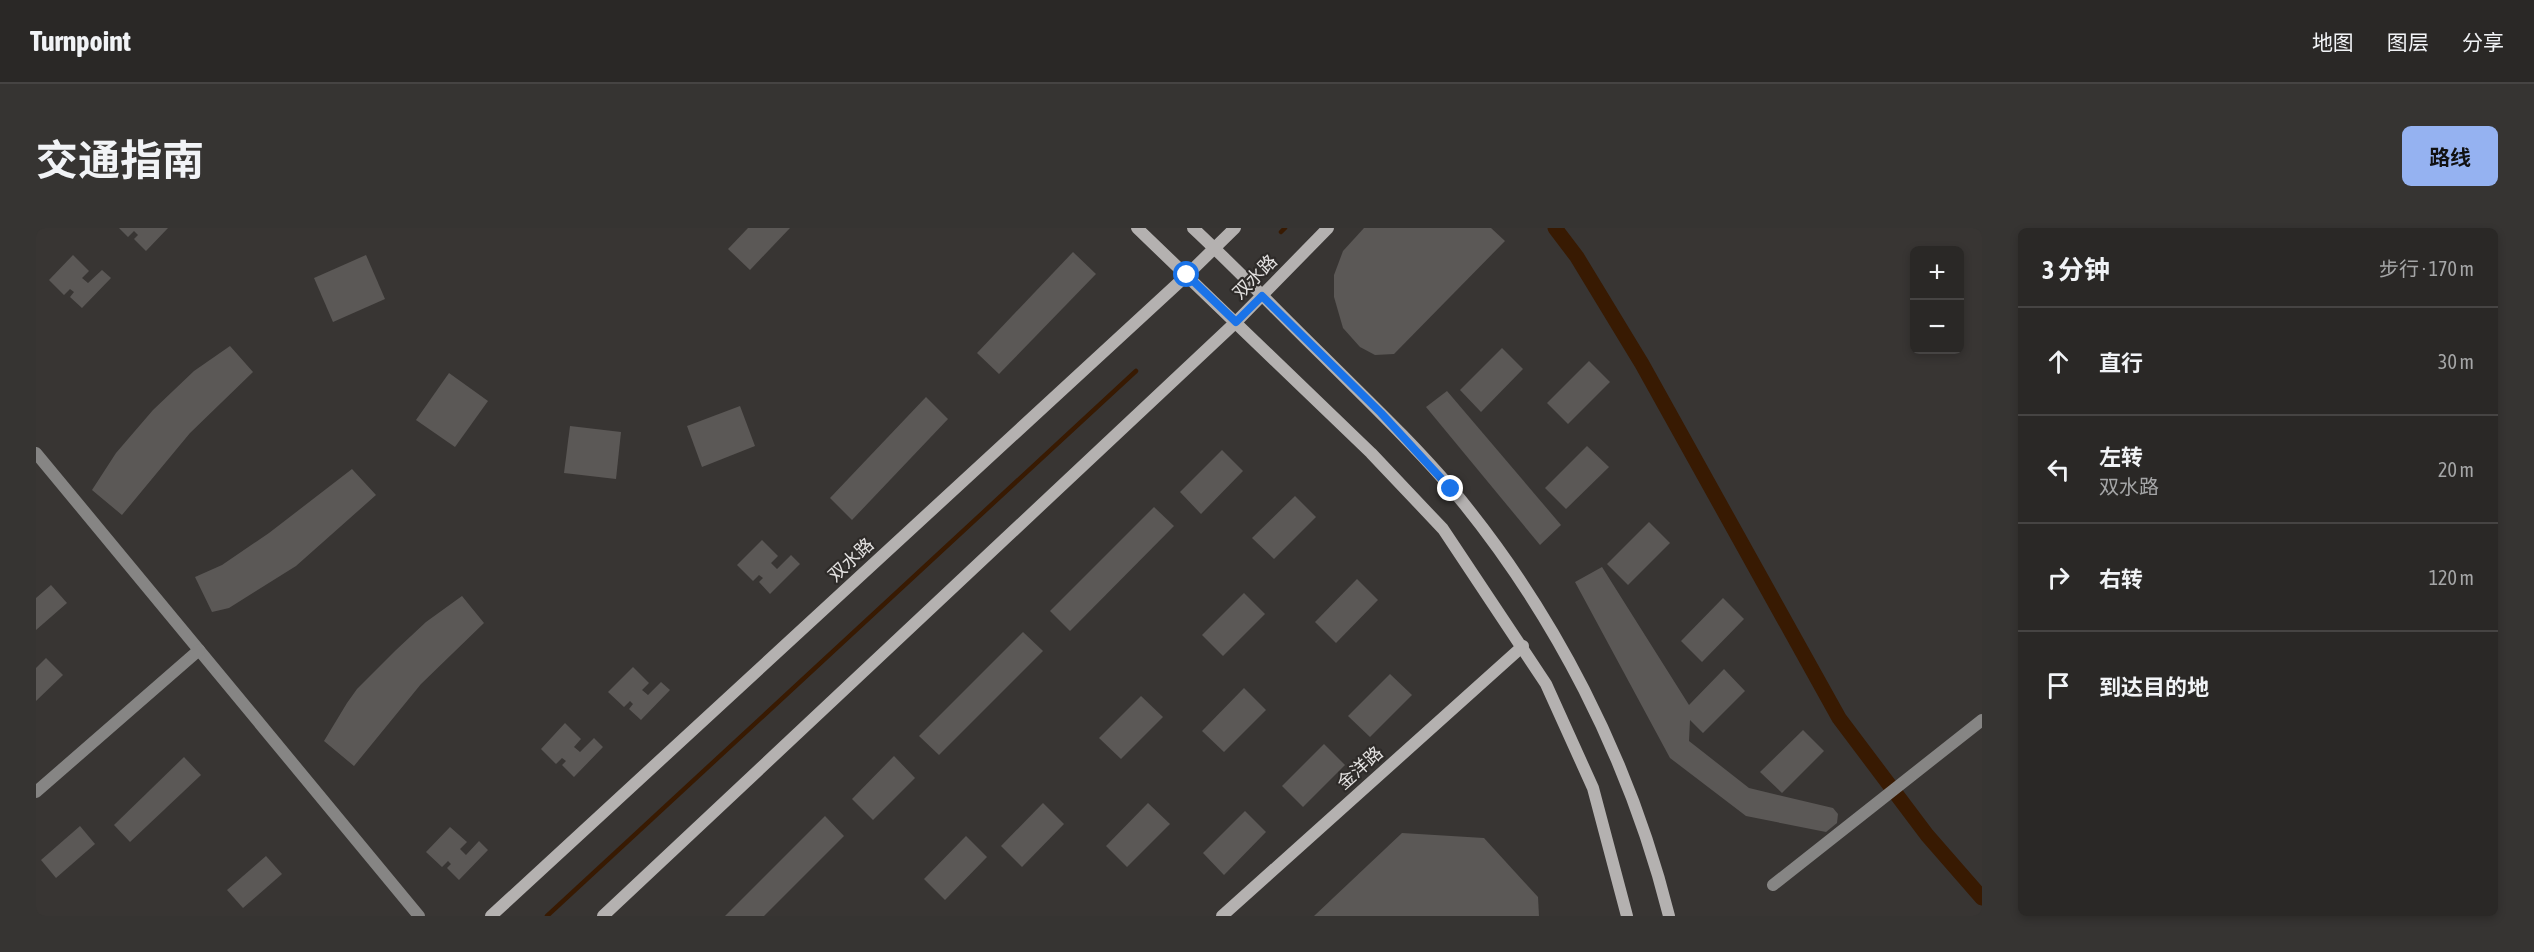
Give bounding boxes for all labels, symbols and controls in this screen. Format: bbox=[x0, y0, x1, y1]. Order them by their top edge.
text: Turnpoint bbox=[30, 25, 131, 57]
text: 地图 bbox=[2312, 30, 2354, 54]
text: 图层 bbox=[2387, 30, 2429, 54]
text: 分享 bbox=[2462, 30, 2504, 54]
button: 路线 bbox=[2402, 126, 2498, 186]
text: 交通指南 bbox=[36, 136, 204, 184]
map controls bbox=[1910, 246, 1964, 354]
button: + bbox=[1910, 246, 1964, 300]
street label: 双水路 bbox=[1228, 250, 1281, 303]
text: 3 分钟 bbox=[2042, 255, 2110, 285]
text: 步行 · 170 m bbox=[2379, 257, 2474, 280]
route start bbox=[1173, 261, 1199, 287]
button: − bbox=[1910, 300, 1964, 354]
icon: ahead bbox=[2042, 345, 2075, 378]
text: 直行 bbox=[2099, 350, 2143, 376]
text: 30 m bbox=[2438, 350, 2474, 373]
text: 左转 bbox=[2099, 444, 2143, 470]
icon: left bbox=[2042, 453, 2075, 486]
text: 20 m bbox=[2438, 458, 2474, 481]
route end bbox=[1437, 475, 1463, 501]
text: 双水路 bbox=[2099, 475, 2159, 498]
street label: 双水路 bbox=[824, 534, 878, 586]
icon: right bbox=[2042, 561, 2075, 594]
text: 右转 bbox=[2099, 566, 2143, 592]
text: 120 m bbox=[2429, 566, 2474, 589]
icon: arrive bbox=[2042, 669, 2075, 702]
text: 到达目的地 bbox=[2099, 674, 2209, 700]
street label: 金洋路 bbox=[1333, 742, 1387, 793]

